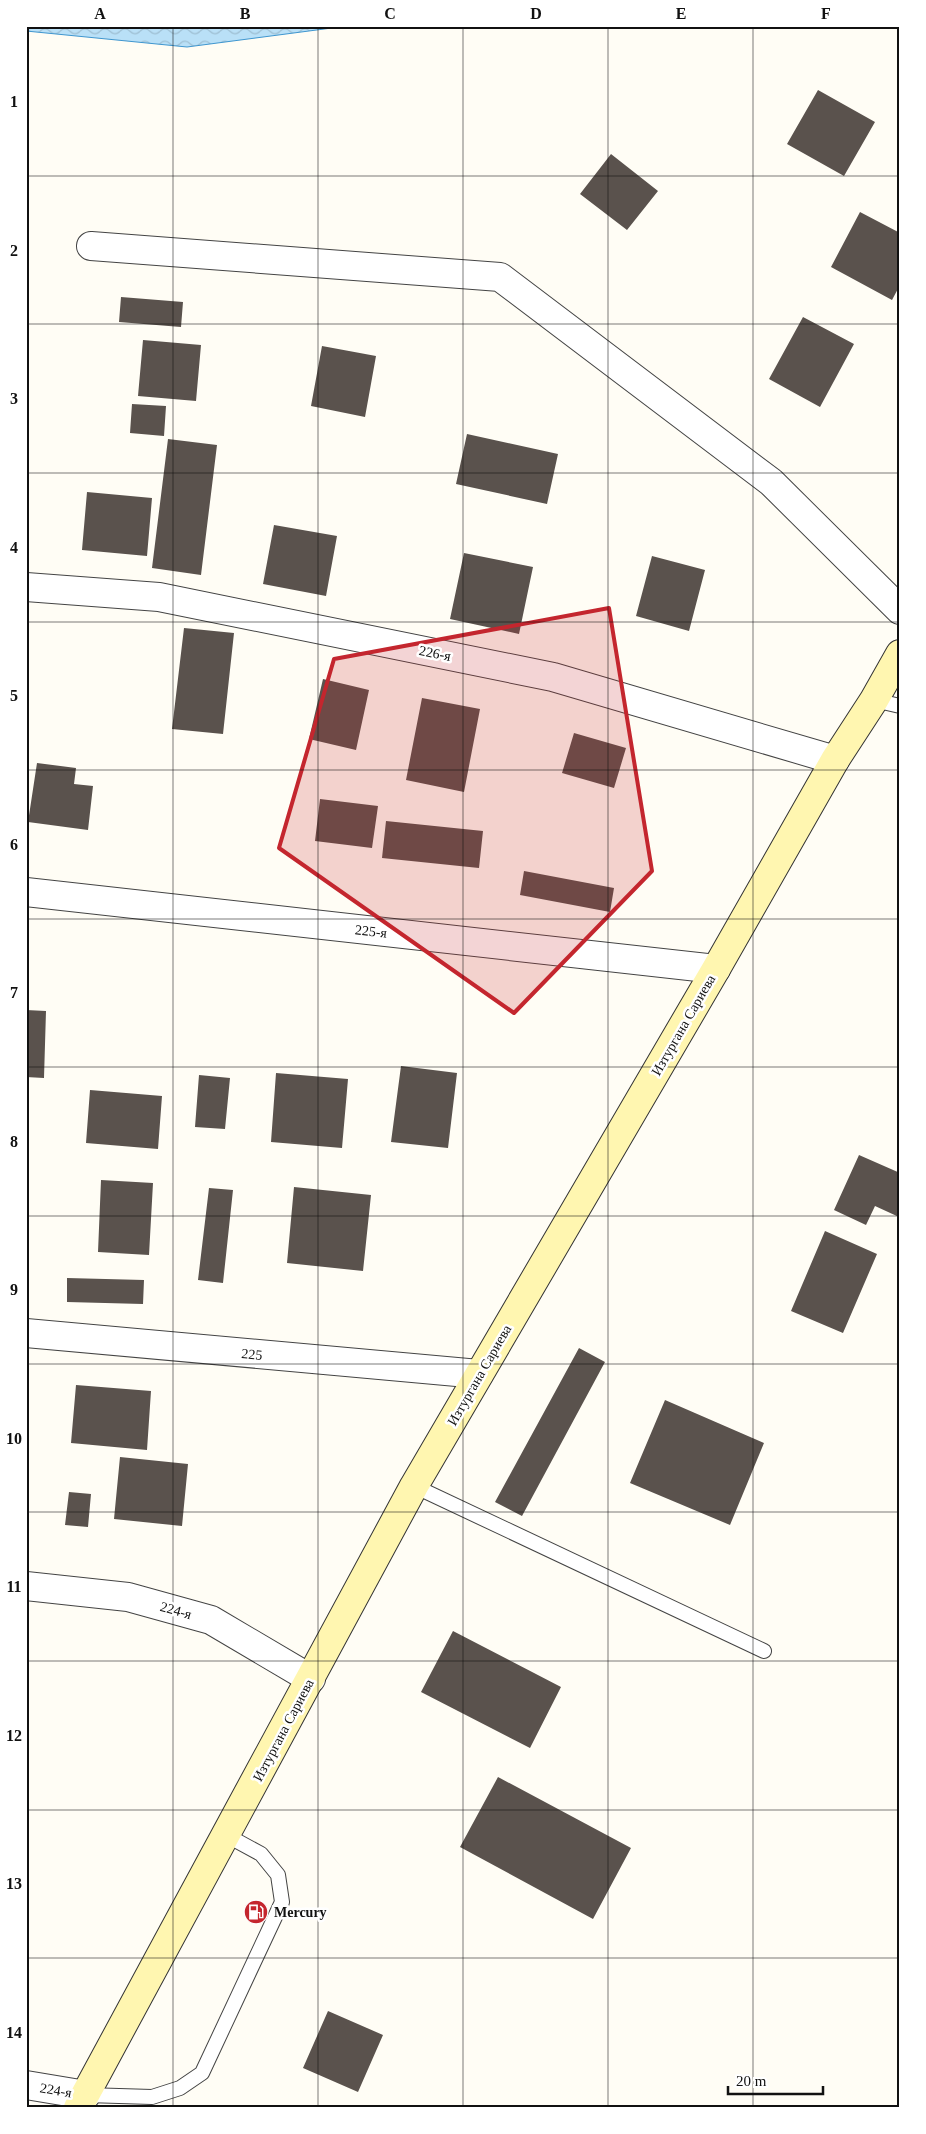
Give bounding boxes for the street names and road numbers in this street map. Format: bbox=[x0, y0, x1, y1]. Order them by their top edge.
street label: 226-я bbox=[418, 643, 453, 664]
street label: 225-я bbox=[354, 922, 388, 941]
street label: Изтургана Сариева bbox=[649, 972, 719, 1078]
street label: Изтургана Сариева bbox=[445, 1322, 515, 1428]
street label: 225 bbox=[241, 1346, 263, 1363]
street label: 224-я bbox=[158, 1599, 194, 1622]
street label: Изтургана Сариева bbox=[250, 1676, 317, 1784]
street label: 224-я bbox=[39, 2080, 74, 2101]

